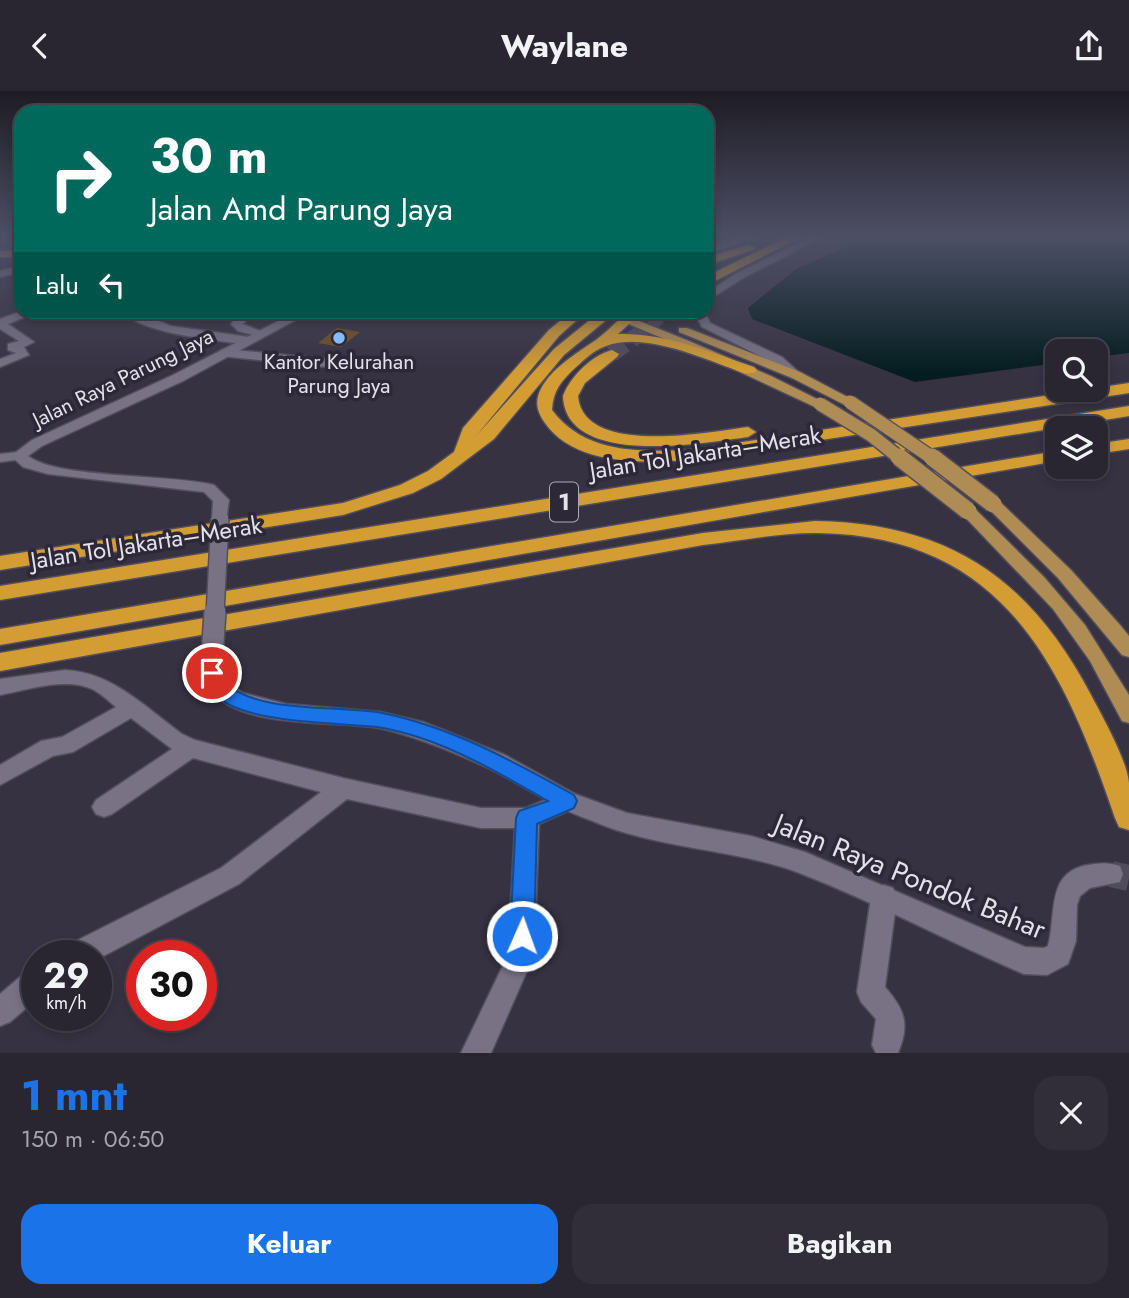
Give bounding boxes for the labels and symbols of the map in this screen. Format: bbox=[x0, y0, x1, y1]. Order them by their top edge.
street label: Jalan Raya Parung Jaya bbox=[25, 321, 218, 436]
marker: Kantor Kelurahan Parung Jaya bbox=[331, 330, 347, 346]
place label: Kantor Kelurahan Parung Jaya bbox=[264, 347, 414, 401]
street label: Jalan Tol Jakarta–Merak bbox=[584, 417, 823, 489]
road number: 1 bbox=[550, 483, 578, 521]
street label: Jalan Tol Jakarta–Merak bbox=[25, 507, 264, 579]
pin bbox=[182, 643, 242, 703]
street label: Jalan Raya Pondok Bahar bbox=[764, 802, 1052, 950]
position arrow bbox=[485, 899, 559, 973]
speed limit sign: 30 bbox=[126, 940, 217, 1031]

